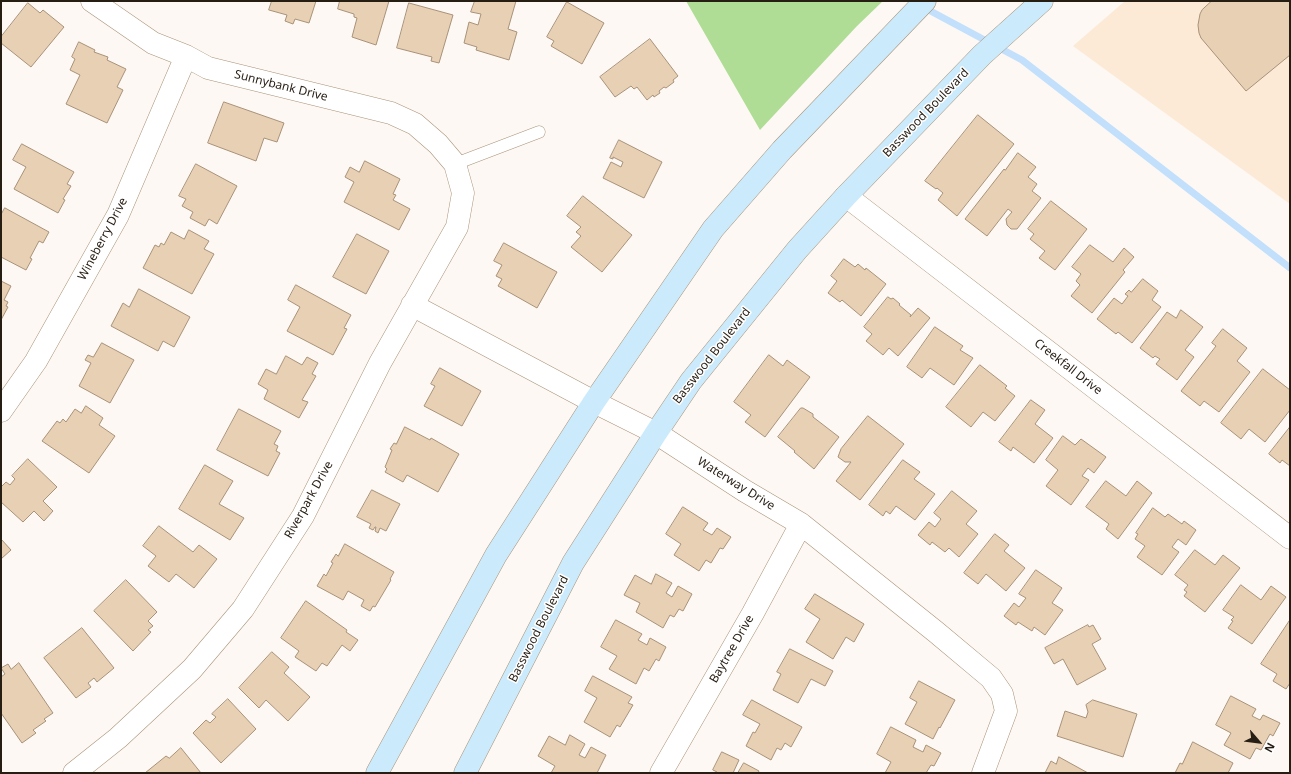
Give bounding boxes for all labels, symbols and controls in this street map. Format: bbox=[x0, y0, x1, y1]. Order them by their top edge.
street label: Basswood Boulevard bbox=[880, 66, 972, 160]
street label: Sunnybank Drive bbox=[233, 67, 329, 105]
street label: Wineberry Drive bbox=[75, 195, 131, 283]
street label: Basswood Boulevard bbox=[670, 305, 754, 407]
street label: Creekfall Drive bbox=[1031, 336, 1105, 398]
street label: Waterway Drive bbox=[695, 454, 777, 514]
street label: Riverpark Drive bbox=[282, 459, 336, 541]
street label: Basswood Boulevard bbox=[506, 573, 572, 685]
street label: Baytree Drive bbox=[707, 612, 757, 686]
north arrow bbox=[1239, 722, 1279, 762]
text: N bbox=[1261, 740, 1279, 755]

